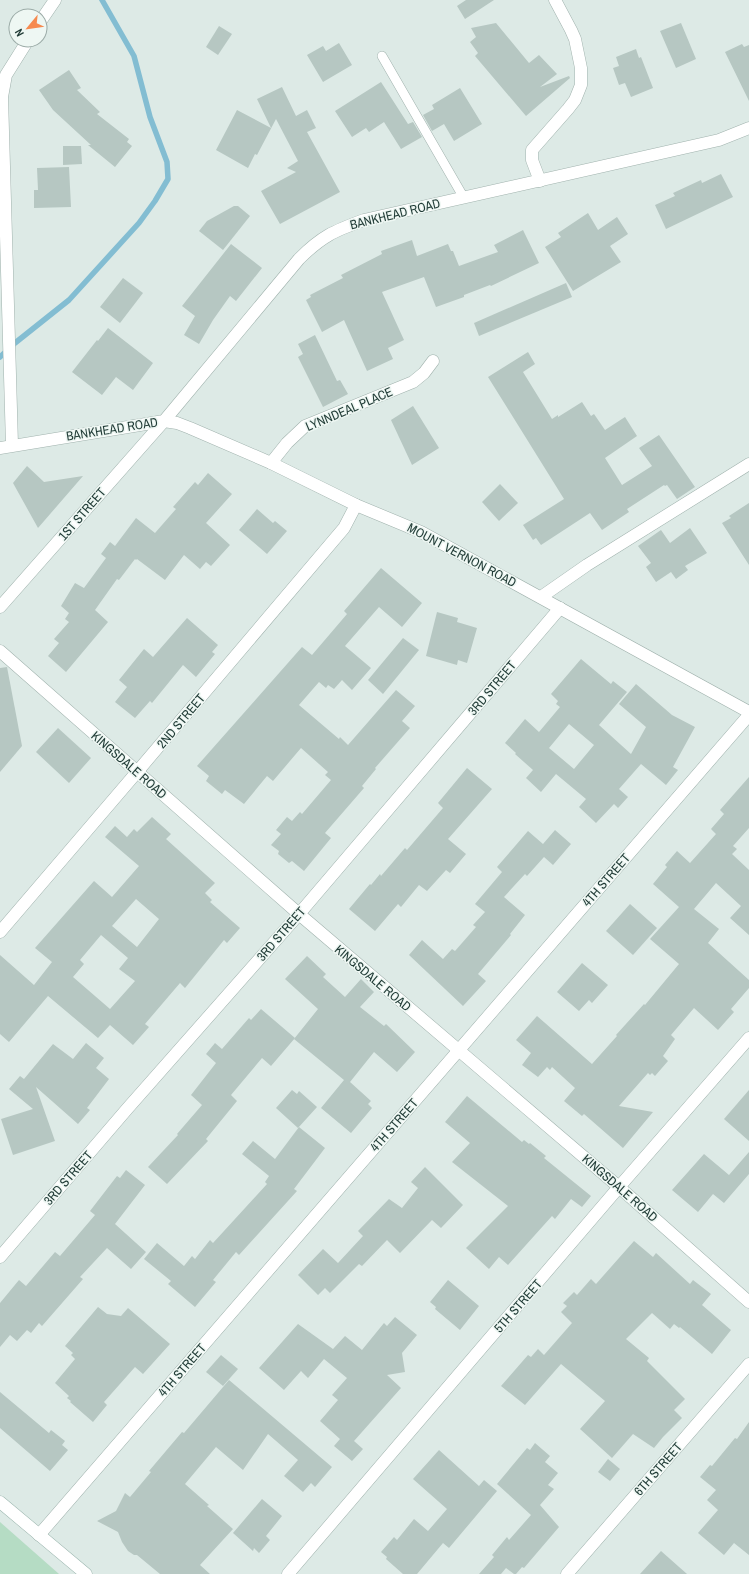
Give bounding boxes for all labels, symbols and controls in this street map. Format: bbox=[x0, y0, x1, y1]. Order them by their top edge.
north arrow bbox=[8, 8, 48, 48]
text: N bbox=[12, 27, 27, 39]
street label: BANKHEAD ROAD bbox=[348, 195, 442, 233]
street label: LYNNDEAL PLACE bbox=[303, 383, 395, 435]
street label: BANKHEAD ROAD bbox=[65, 413, 159, 445]
street label: 1ST STREET bbox=[54, 484, 110, 544]
street label: MOUNT VERNON ROAD bbox=[404, 519, 520, 591]
street label: 3RD STREET bbox=[464, 657, 520, 719]
street label: 2ND STREET bbox=[153, 690, 209, 752]
street label: KINGSDALE ROAD bbox=[88, 727, 171, 803]
street label: 4TH STREET bbox=[578, 849, 634, 910]
street label: 3RD STREET bbox=[253, 903, 309, 965]
street label: KINGSDALE ROAD bbox=[331, 941, 415, 1015]
street label: 4TH STREET bbox=[366, 1094, 422, 1155]
street label: 3RD STREET bbox=[40, 1147, 96, 1209]
street label: KINGSDALE ROAD bbox=[579, 1150, 662, 1226]
street label: 5TH STREET bbox=[490, 1275, 546, 1336]
street label: 4TH STREET bbox=[154, 1339, 210, 1400]
street label: 6TH STREET bbox=[630, 1438, 686, 1499]

